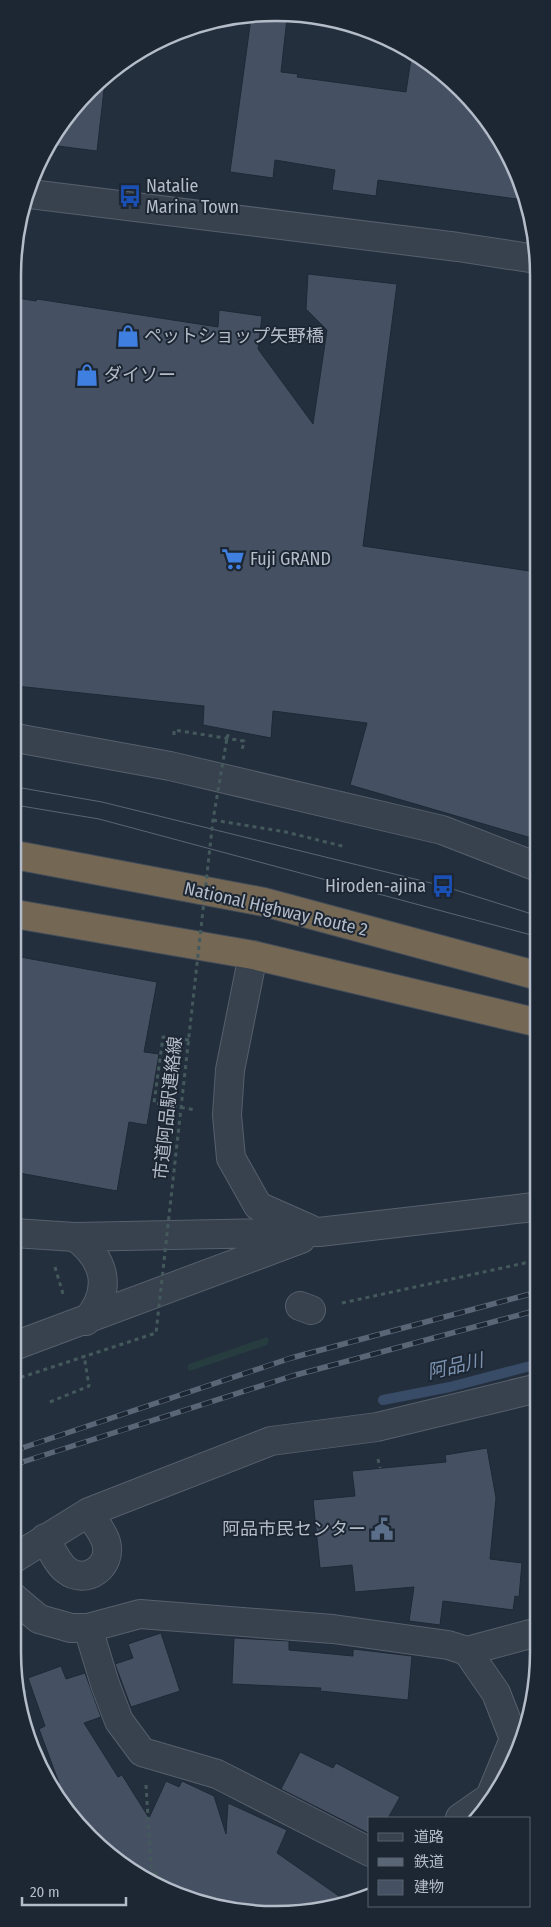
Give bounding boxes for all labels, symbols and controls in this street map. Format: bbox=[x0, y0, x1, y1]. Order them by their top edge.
place label: Natalie Marina Town bbox=[146, 175, 239, 218]
bus stop icon: Natalie Marina Town bbox=[117, 183, 143, 209]
shop icon: ペットショップ矢野橋 bbox=[115, 323, 141, 349]
place label: ペットショップ矢野橋 bbox=[144, 325, 324, 347]
shop icon: ダイソー bbox=[74, 362, 100, 388]
place label: ダイソー bbox=[104, 364, 176, 386]
supermarket icon: Fuji GRAND bbox=[220, 546, 246, 572]
place label: Fuji GRAND bbox=[250, 548, 331, 570]
bus stop icon: Hiroden-ajina bbox=[430, 873, 456, 899]
place label: Hiroden-ajina bbox=[325, 875, 426, 897]
street label: National Highway Route 2 bbox=[182, 877, 370, 941]
street label: 市道阿品駅連絡線 bbox=[150, 1035, 186, 1181]
water label: 阿品川 bbox=[425, 1348, 487, 1384]
public building icon: 阿品市民センター bbox=[369, 1516, 395, 1542]
place label: 阿品市民センター bbox=[222, 1518, 366, 1540]
legend bbox=[368, 1817, 531, 1907]
text: 道路 bbox=[414, 1828, 444, 1846]
text: 鉄道 bbox=[414, 1853, 444, 1871]
scale bar bbox=[22, 1874, 126, 1906]
text: 建物 bbox=[414, 1878, 444, 1896]
text: 20 m bbox=[30, 1883, 60, 1901]

